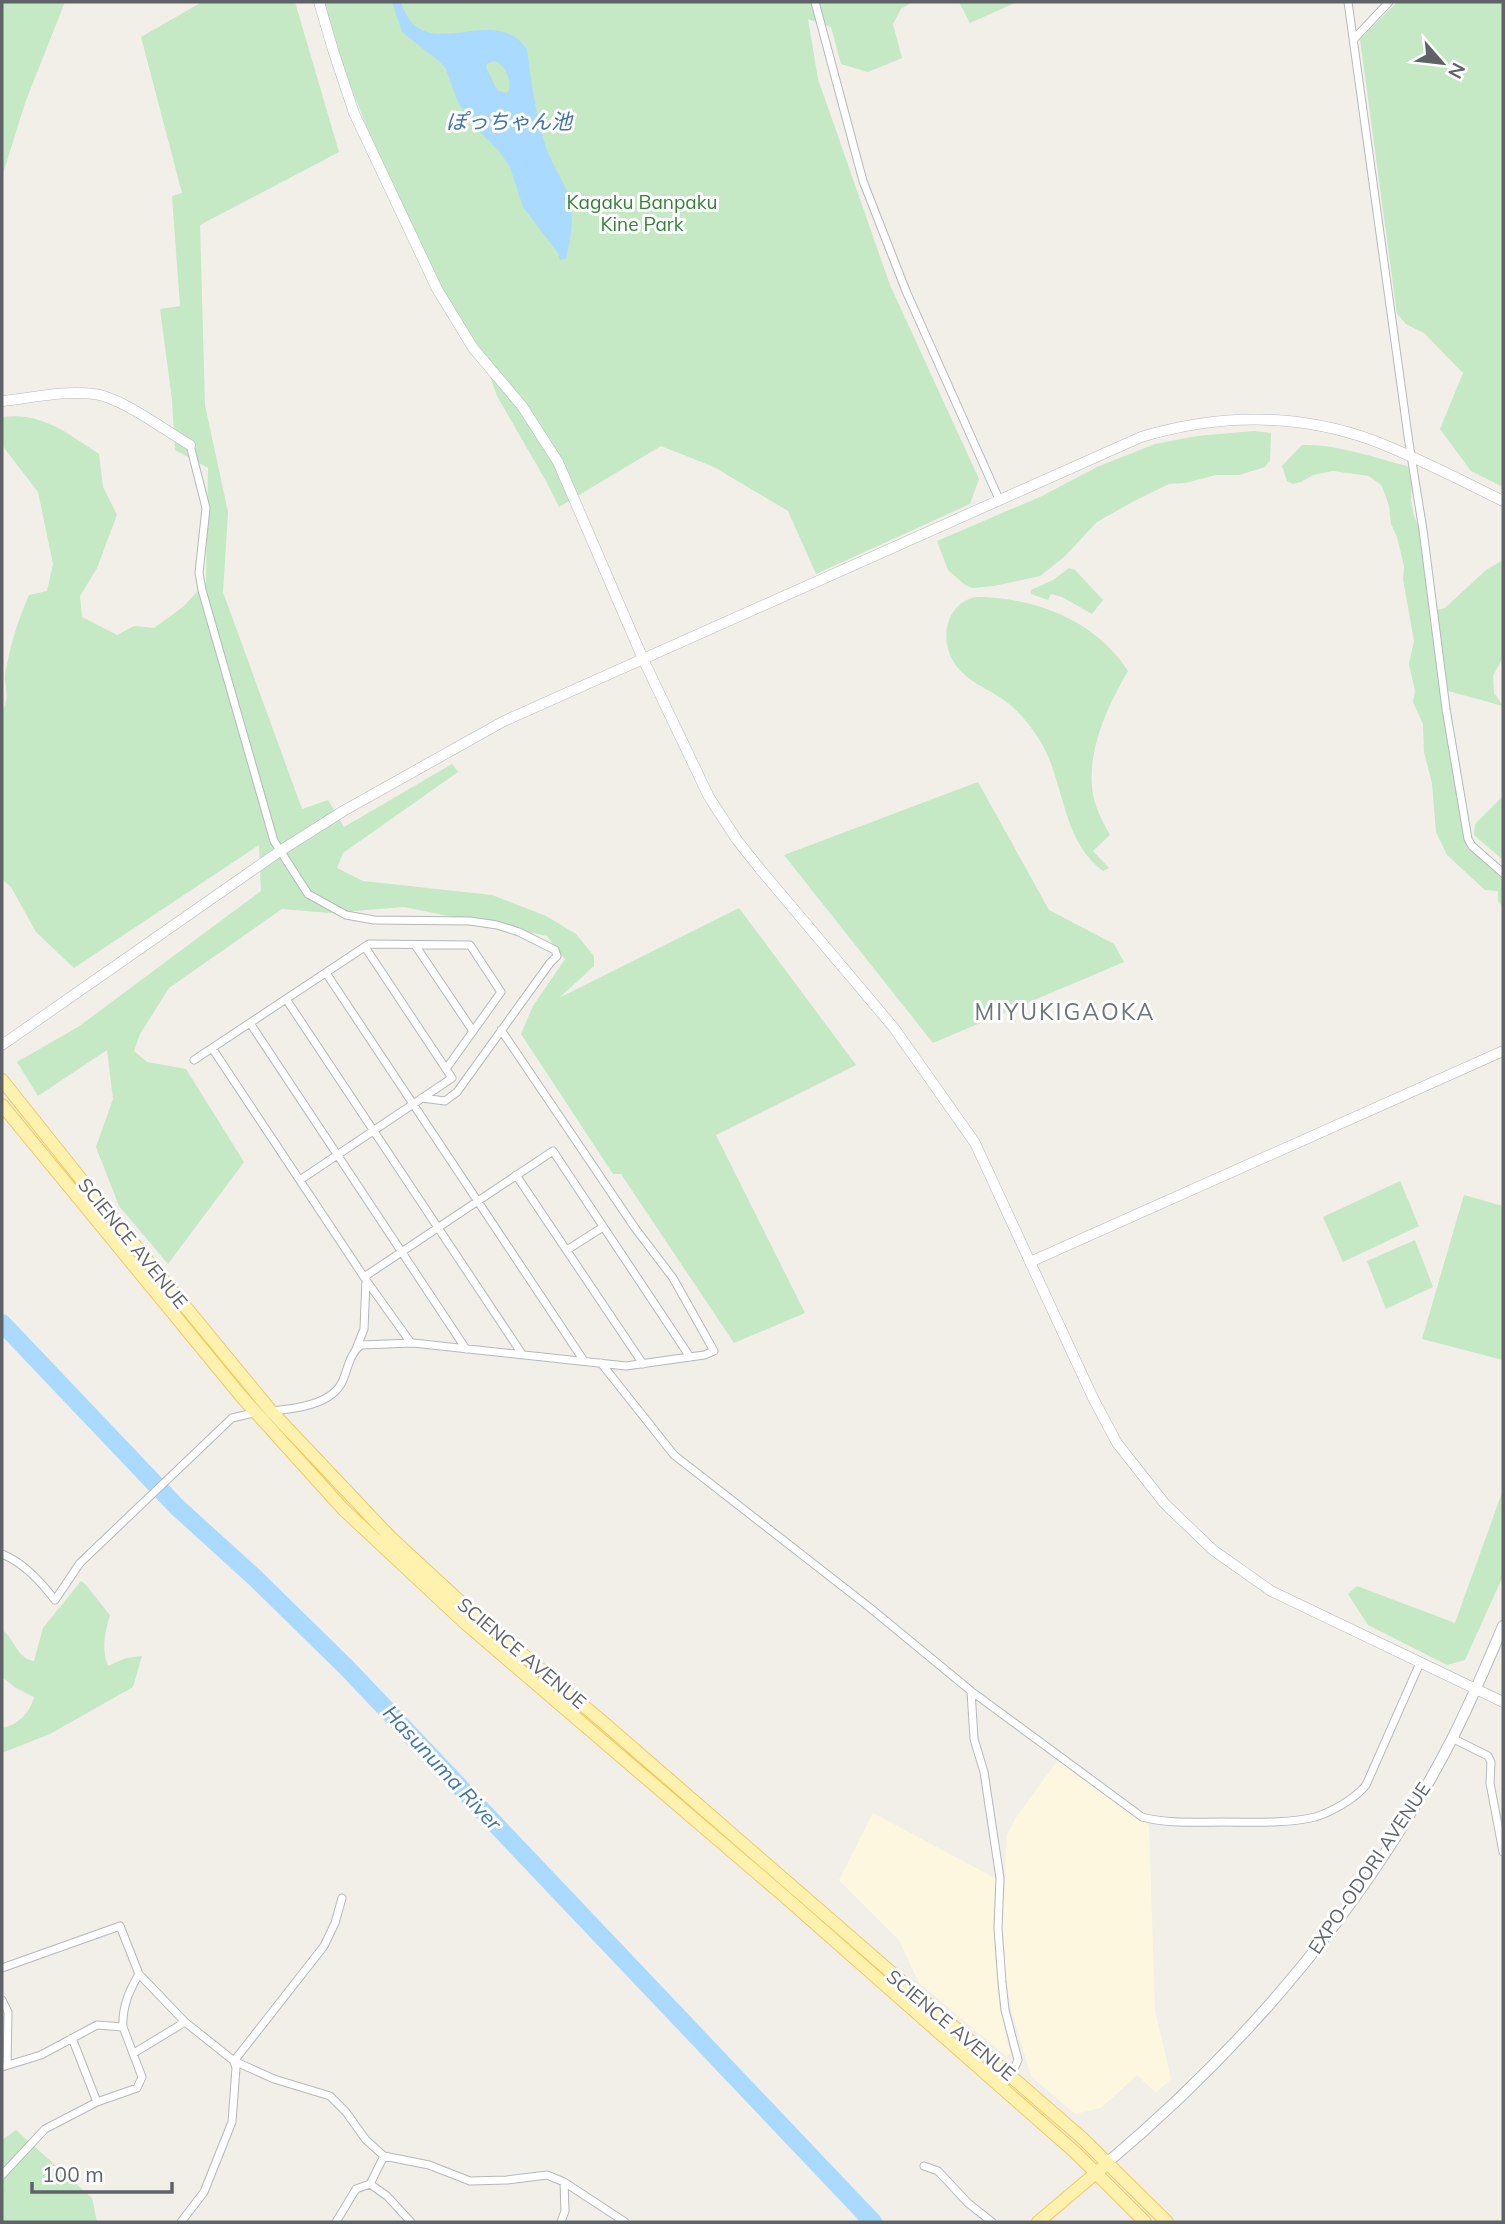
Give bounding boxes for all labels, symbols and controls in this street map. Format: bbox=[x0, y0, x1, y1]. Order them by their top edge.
north arrow bbox=[1407, 28, 1477, 98]
text: N bbox=[1443, 59, 1471, 83]
water label: ぽっちゃん池 bbox=[446, 108, 574, 134]
park label: Kagaku Banpaku Kine Park bbox=[566, 190, 718, 236]
district label: MIYUKIGAOKA bbox=[974, 997, 1156, 1026]
street label: SCIENCE AVENUE bbox=[73, 1173, 193, 1313]
street label: SCIENCE AVENUE bbox=[453, 1592, 591, 1714]
water label: Hasunuma River bbox=[378, 1699, 508, 1836]
street label: EXPO-ODORI AVENUE bbox=[1303, 1778, 1435, 1958]
street label: SCIENCE AVENUE bbox=[882, 1964, 1020, 2086]
scale bar bbox=[32, 2150, 172, 2194]
text: 100 m bbox=[42, 2161, 104, 2187]

